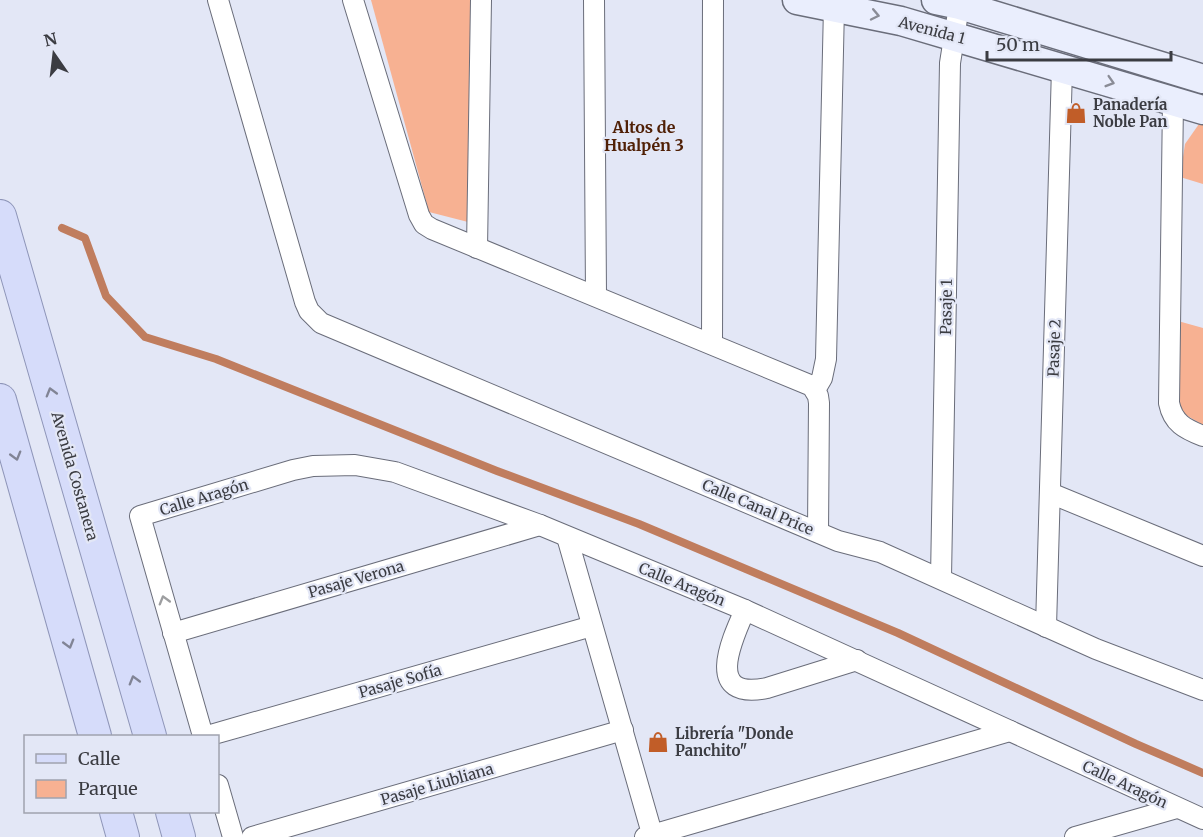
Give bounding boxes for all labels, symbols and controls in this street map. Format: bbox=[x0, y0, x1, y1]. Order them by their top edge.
one-way arrow bbox=[870, 8, 880, 21]
street label: Avenida 1 bbox=[896, 12, 968, 48]
north arrow bbox=[24, 24, 84, 84]
scale bar bbox=[987, 24, 1172, 62]
text: N bbox=[42, 28, 59, 51]
text: 50 m bbox=[996, 33, 1040, 56]
one-way arrow bbox=[1104, 75, 1115, 87]
place label: Panadería Noble Pan bbox=[1093, 95, 1168, 131]
shop icon: Panadería Noble Pan bbox=[1064, 101, 1088, 125]
district label: Altos de Hualpén 3 bbox=[604, 117, 684, 155]
street label: Pasaje 1 bbox=[936, 279, 956, 335]
street label: Pasaje 2 bbox=[1043, 319, 1065, 377]
one-way arrow bbox=[46, 387, 58, 398]
street label: Avenida Costanera bbox=[47, 408, 103, 543]
one-way arrow bbox=[9, 450, 21, 461]
street label: Calle Aragón bbox=[157, 475, 251, 519]
street label: Calle Canal Price bbox=[699, 475, 817, 539]
street label: Pasaje Verona bbox=[306, 556, 406, 602]
street label: Calle Aragón bbox=[636, 558, 728, 610]
one-way arrow bbox=[159, 595, 171, 606]
one-way arrow bbox=[62, 638, 74, 649]
street label: Pasaje Sofía bbox=[356, 660, 444, 702]
one-way arrow bbox=[129, 675, 141, 686]
place label: Librería "Donde Panchito" bbox=[675, 724, 793, 760]
shop icon: Librería "Donde Panchito" bbox=[646, 730, 670, 754]
legend bbox=[24, 735, 219, 813]
text: Calle bbox=[78, 747, 120, 770]
street label: Calle Aragón bbox=[1080, 756, 1171, 812]
street label: Pasaje Liubliana bbox=[378, 759, 496, 809]
text: Parque bbox=[78, 777, 138, 800]

